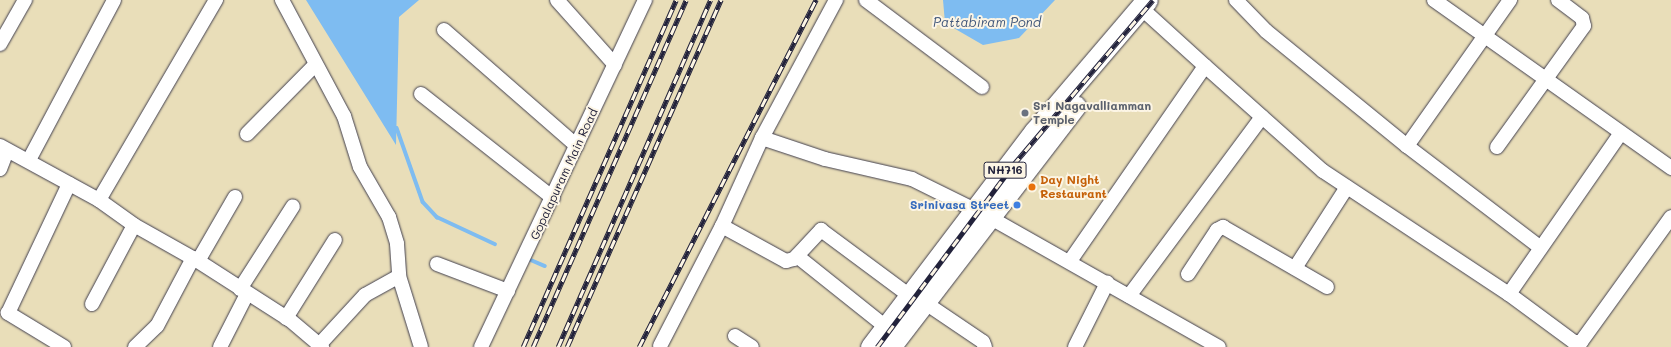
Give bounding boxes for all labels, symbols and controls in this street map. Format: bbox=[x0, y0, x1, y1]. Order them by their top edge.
water label: Pattabiram Pond bbox=[933, 14, 1041, 30]
place label: Sri Nagavalliamman Temple bbox=[1033, 99, 1151, 127]
street label: Gopalapuram Main Road bbox=[527, 106, 601, 242]
marker: Sri Nagavalliamman Temple bbox=[1020, 108, 1030, 118]
road number: NH716 bbox=[983, 161, 1027, 179]
place label: Day Night Restaurant bbox=[1040, 173, 1107, 201]
marker: Day Night Restaurant bbox=[1027, 182, 1037, 192]
place label: Srinivasa Street bbox=[910, 198, 1009, 212]
marker: Srinivasa Street bbox=[1012, 200, 1022, 210]

